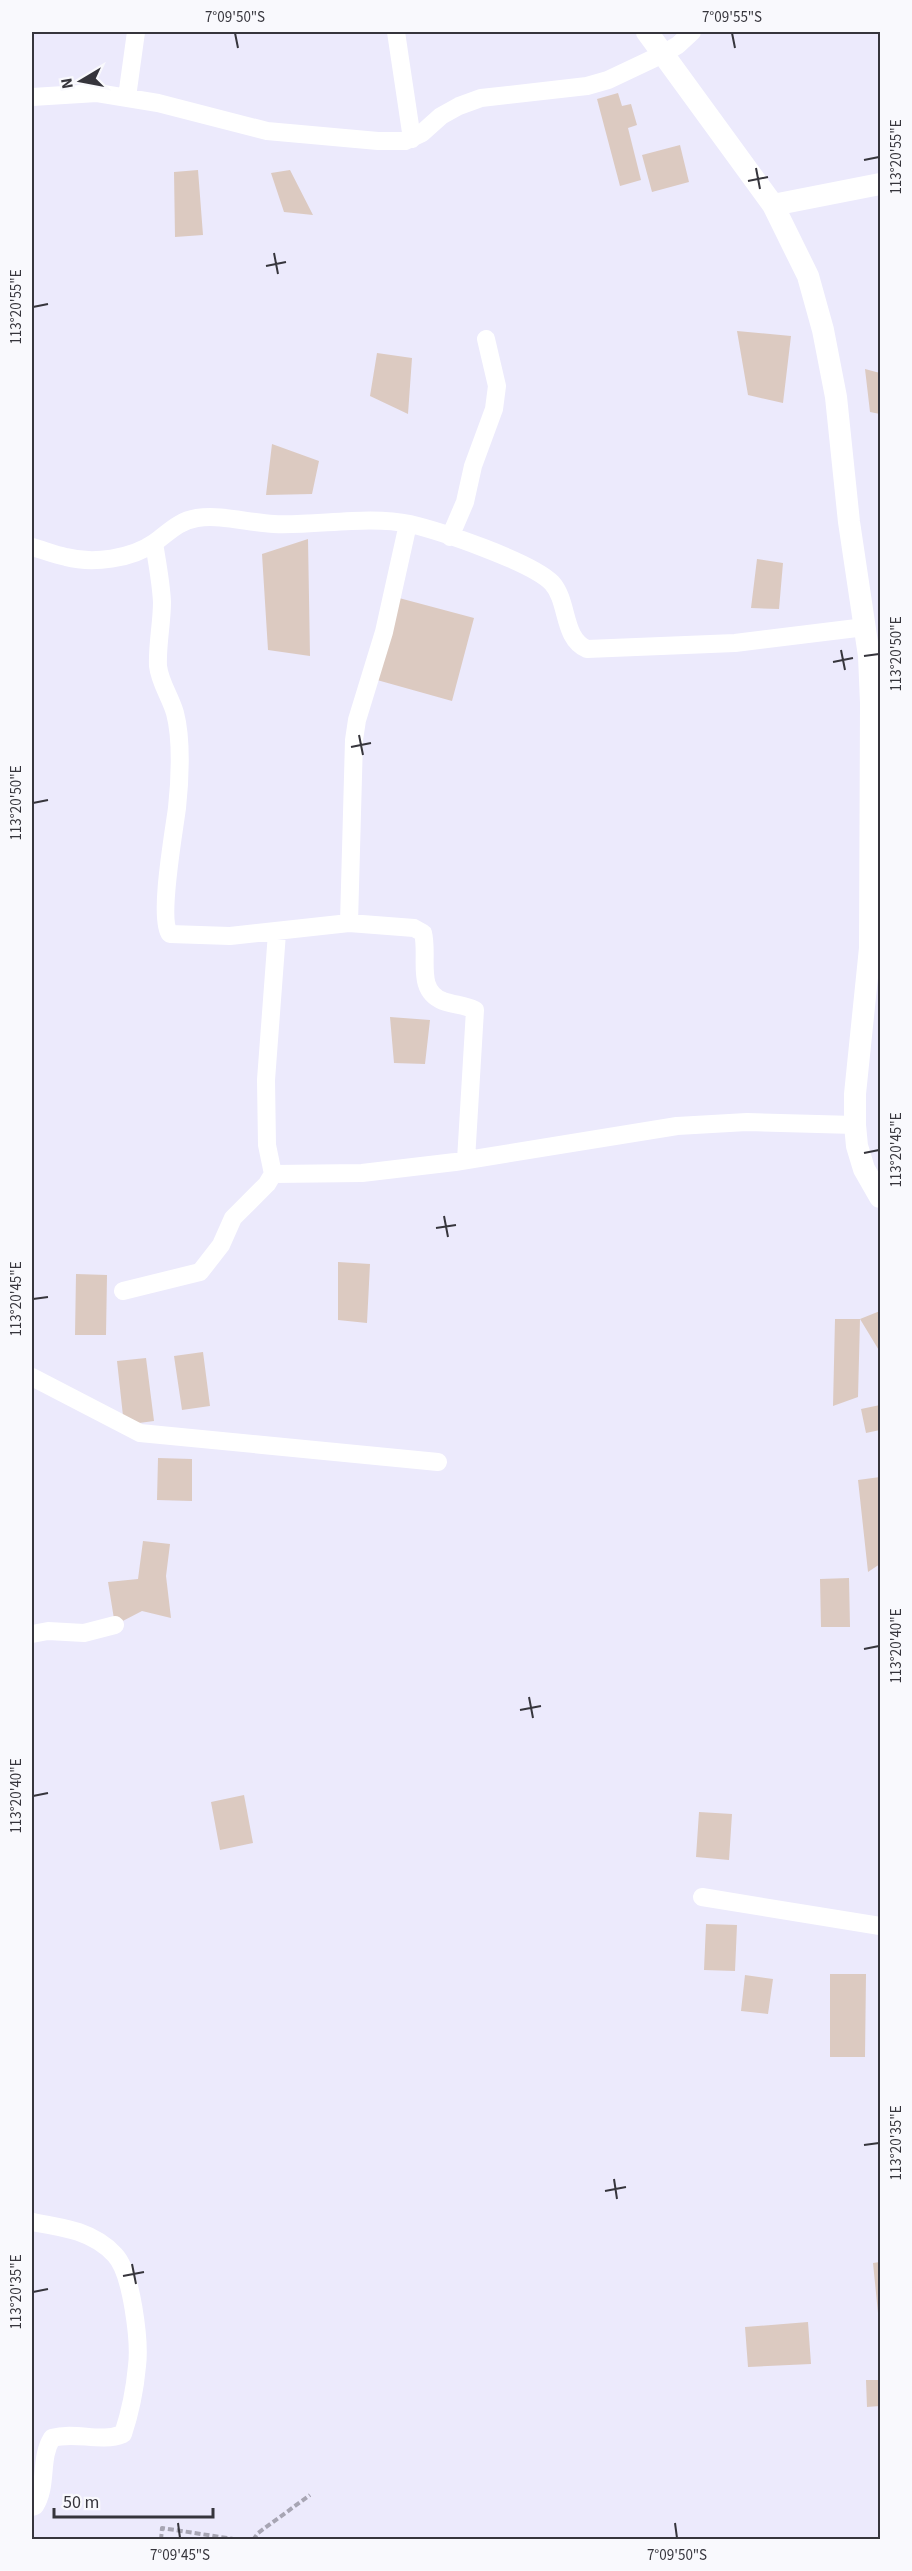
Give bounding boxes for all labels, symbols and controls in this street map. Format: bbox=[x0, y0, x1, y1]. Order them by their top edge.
text: 7°09'50"S bbox=[205, 7, 265, 28]
text: 7°09'55"S bbox=[702, 7, 762, 28]
north arrow bbox=[51, 51, 111, 111]
text: N bbox=[55, 76, 79, 91]
text: 113°20'55"E bbox=[886, 119, 907, 195]
text: 113°20'55"E bbox=[6, 269, 27, 345]
text: 113°20'50"E bbox=[886, 616, 907, 692]
text: 113°20'50"E bbox=[6, 765, 27, 841]
text: 113°20'45"E bbox=[886, 1112, 907, 1188]
text: 113°20'45"E bbox=[6, 1261, 27, 1337]
text: 113°20'40"E bbox=[886, 1608, 907, 1684]
text: 113°20'40"E bbox=[6, 1758, 27, 1834]
text: 113°20'35"E bbox=[886, 2105, 907, 2181]
text: 113°20'35"E bbox=[6, 2254, 27, 2330]
scale bar bbox=[54, 2481, 213, 2519]
text: 50 m bbox=[63, 2490, 99, 2515]
text: 7°09'45"S bbox=[150, 2545, 210, 2566]
text: 7°09'50"S bbox=[647, 2545, 707, 2566]

